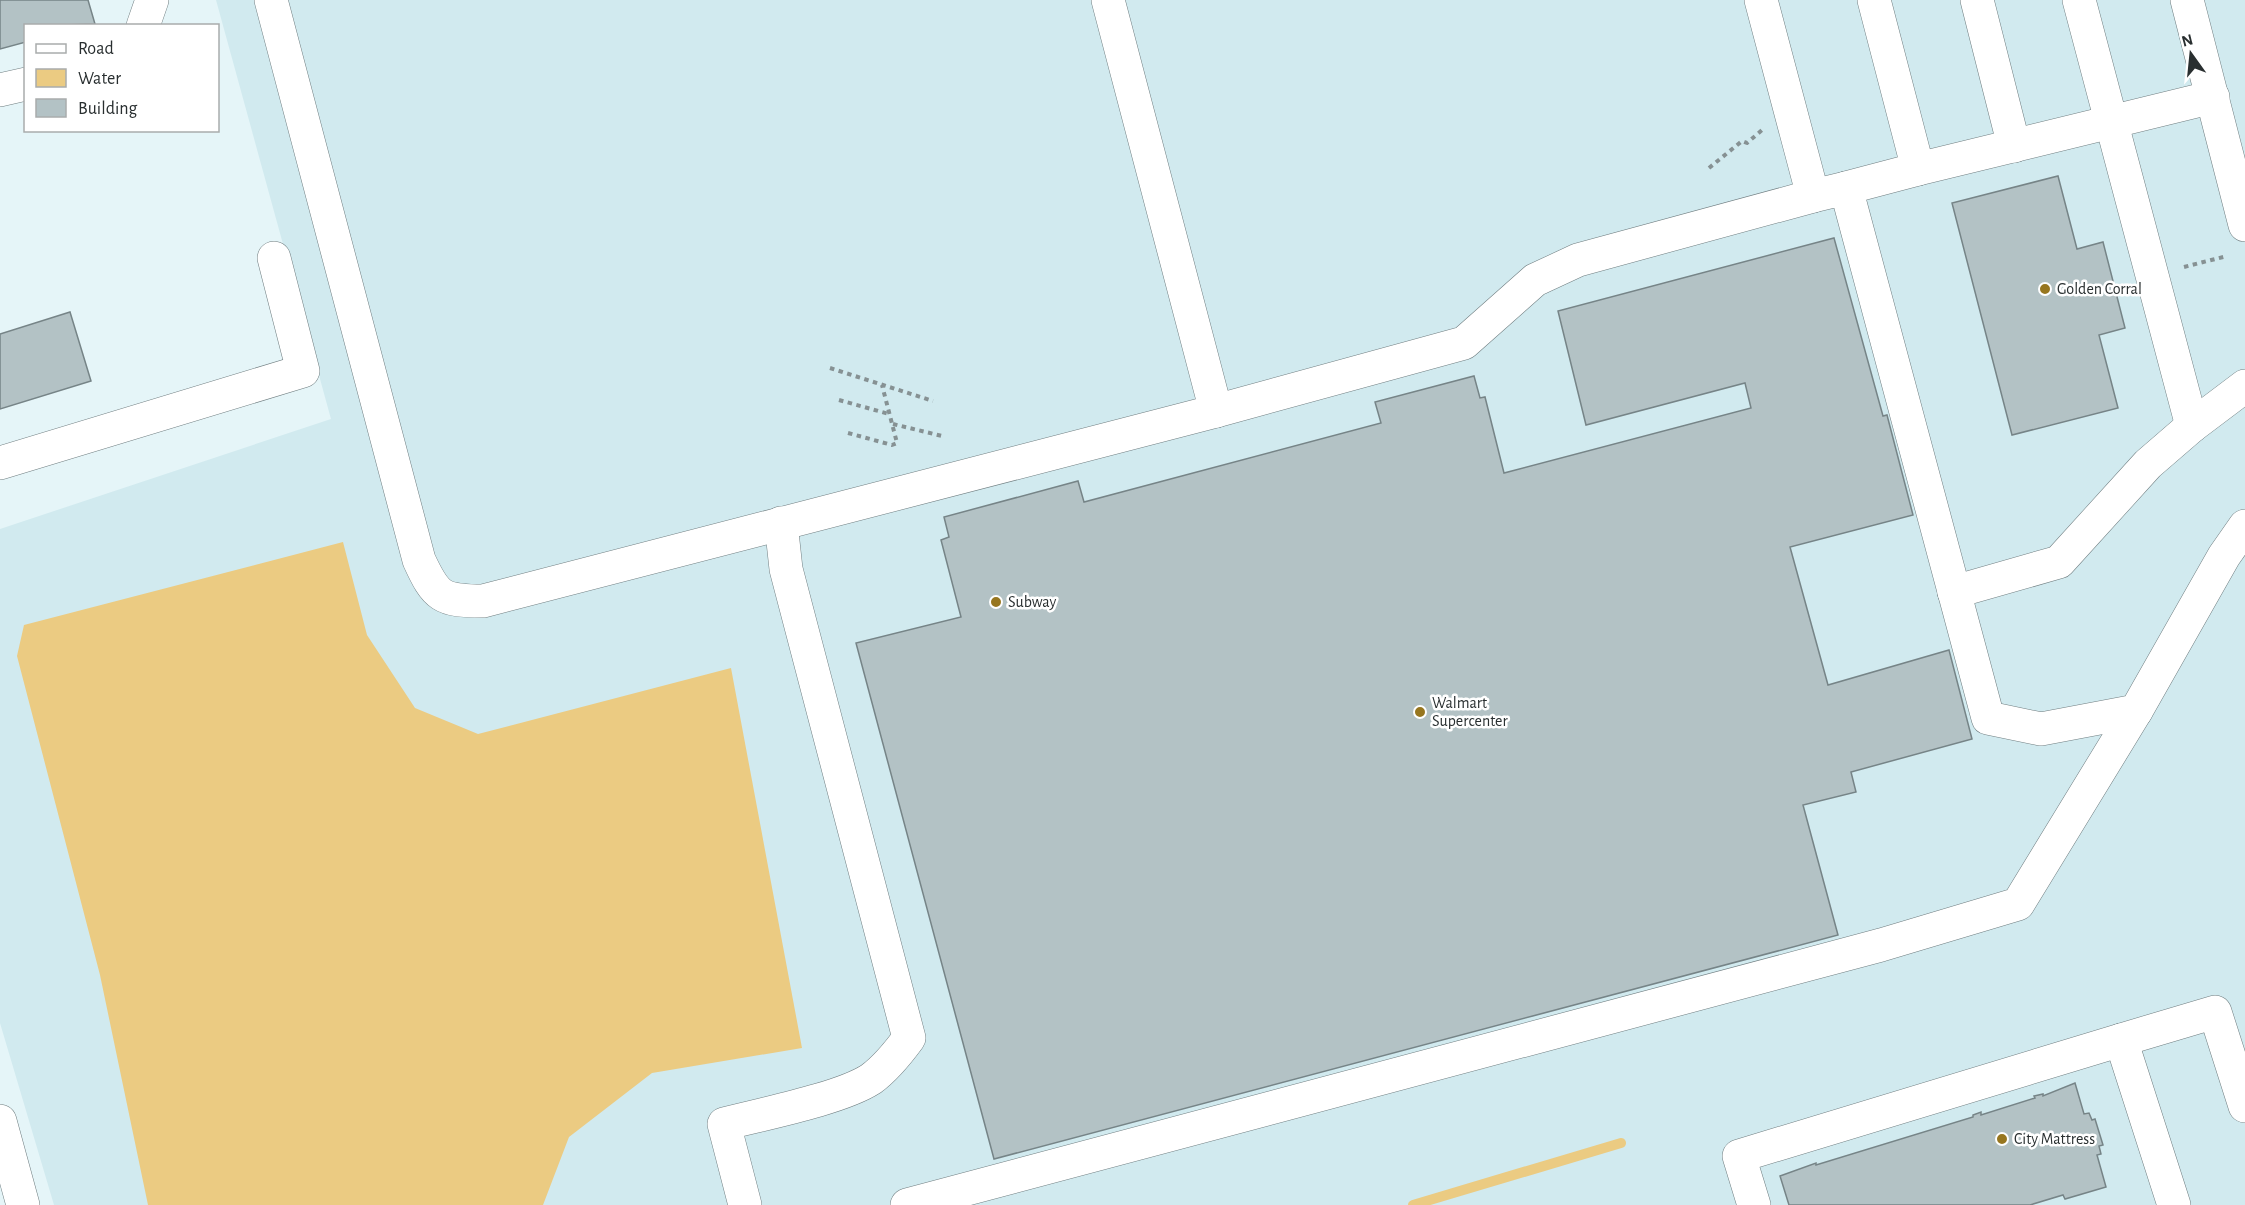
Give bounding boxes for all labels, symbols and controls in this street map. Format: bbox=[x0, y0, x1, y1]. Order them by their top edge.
legend bbox=[24, 24, 219, 132]
north arrow bbox=[2161, 24, 2221, 84]
text: N bbox=[2180, 31, 2195, 50]
text: Road bbox=[78, 40, 114, 58]
text: Water bbox=[78, 70, 121, 88]
text: Building bbox=[78, 100, 138, 118]
place label: Golden Corral bbox=[2057, 281, 2142, 297]
marker: Golden Corral bbox=[2038, 282, 2052, 296]
place label: Subway bbox=[1008, 594, 1056, 611]
marker: Subway bbox=[989, 595, 1003, 609]
place label: Walmart Supercenter bbox=[1432, 695, 1508, 729]
marker: Walmart Supercenter bbox=[1413, 705, 1427, 719]
place label: City Mattress bbox=[2014, 1131, 2095, 1148]
marker: City Mattress bbox=[1995, 1132, 2009, 1146]

